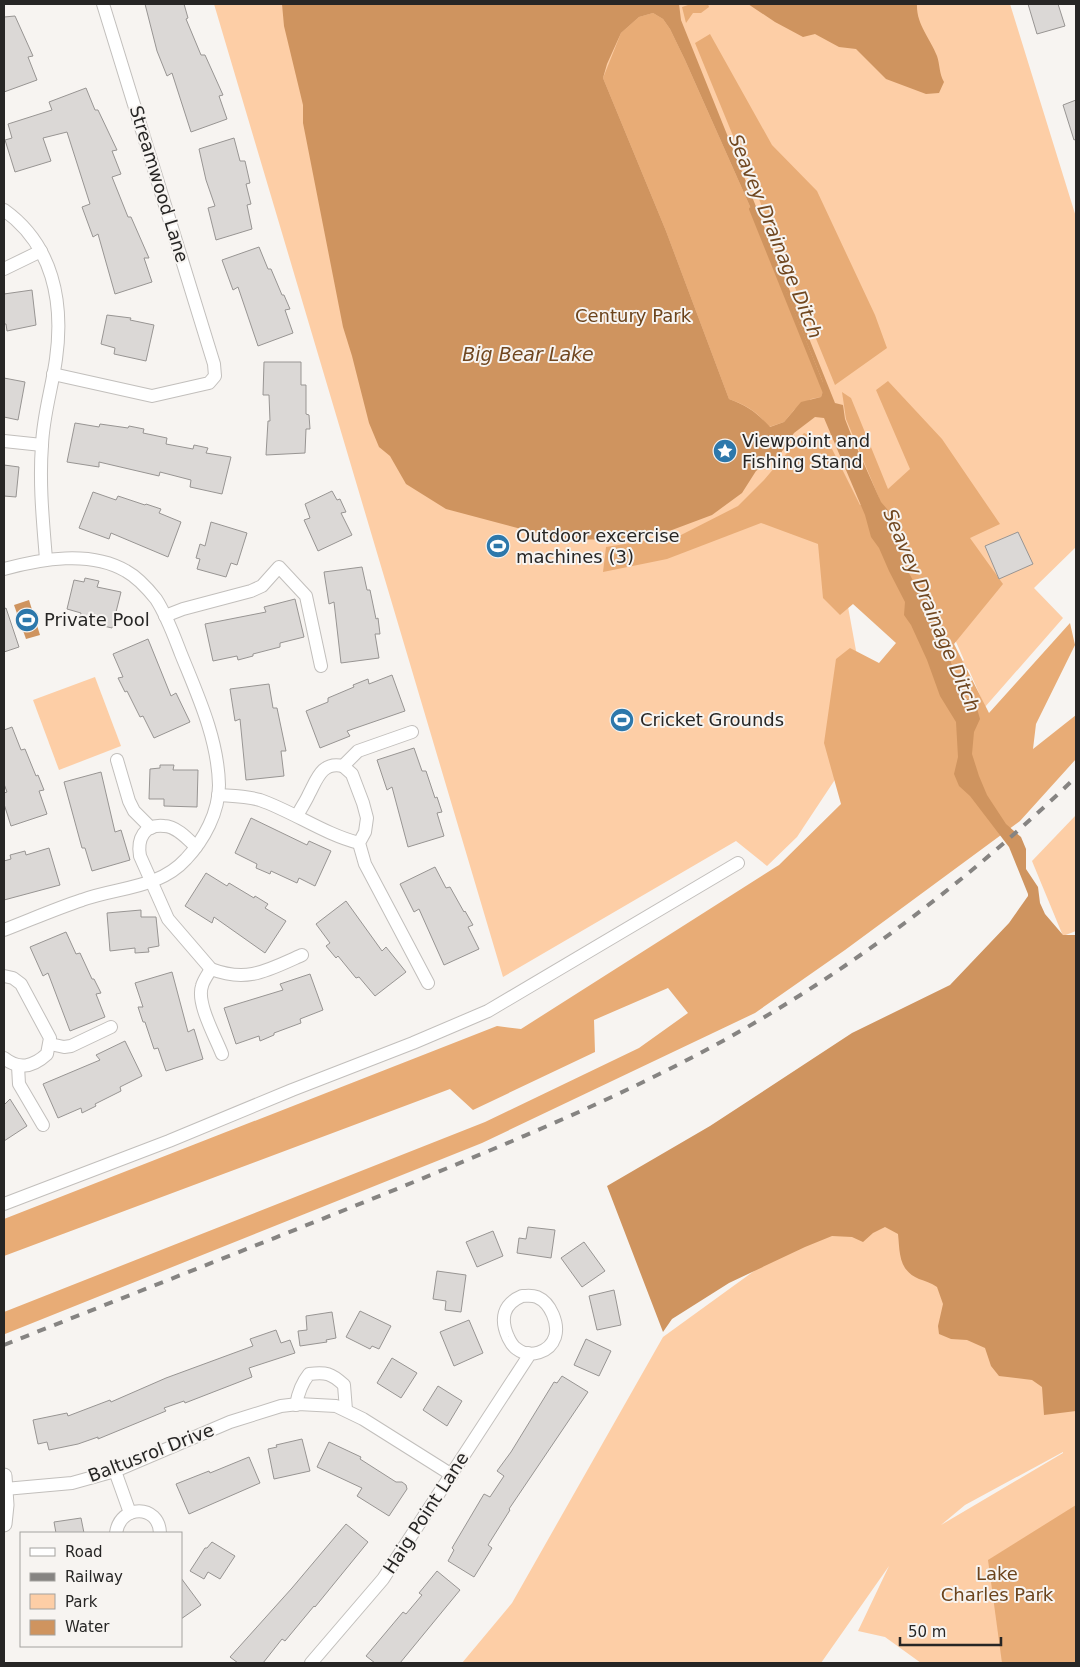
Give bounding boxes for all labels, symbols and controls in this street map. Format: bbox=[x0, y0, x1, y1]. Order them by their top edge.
street label: Streamwood Lane bbox=[126, 103, 193, 265]
water label: Seavey Drainage Ditch bbox=[725, 131, 827, 341]
park label: Century Park bbox=[575, 305, 692, 326]
water label: Big Bear Lake bbox=[462, 343, 594, 365]
place label: Viewpoint and Fishing Stand bbox=[742, 430, 870, 472]
place icon: Viewpoint and Fishing Stand bbox=[712, 438, 738, 464]
water label: Seavey Drainage Ditch bbox=[879, 505, 985, 715]
place label: Outdoor excercise machines (3) bbox=[516, 525, 680, 567]
sports icon: Outdoor excercise machines (3) bbox=[485, 533, 511, 559]
sports icon: Private Pool bbox=[14, 607, 40, 633]
place label: Private Pool bbox=[44, 609, 150, 630]
sports icon: Cricket Grounds bbox=[609, 707, 635, 733]
place label: Cricket Grounds bbox=[640, 709, 784, 730]
street label: Baltusrol Drive bbox=[85, 1419, 217, 1486]
street label: Haig Point Lane bbox=[378, 1448, 473, 1577]
legend bbox=[20, 1532, 182, 1647]
text: Road bbox=[65, 1543, 103, 1561]
park label: Lake Charles Park bbox=[941, 1563, 1054, 1605]
text: Railway bbox=[65, 1568, 123, 1586]
text: Park bbox=[65, 1593, 98, 1611]
scale bar bbox=[900, 1614, 1001, 1646]
text: Water bbox=[65, 1618, 110, 1636]
text: 50 m bbox=[908, 1623, 946, 1641]

